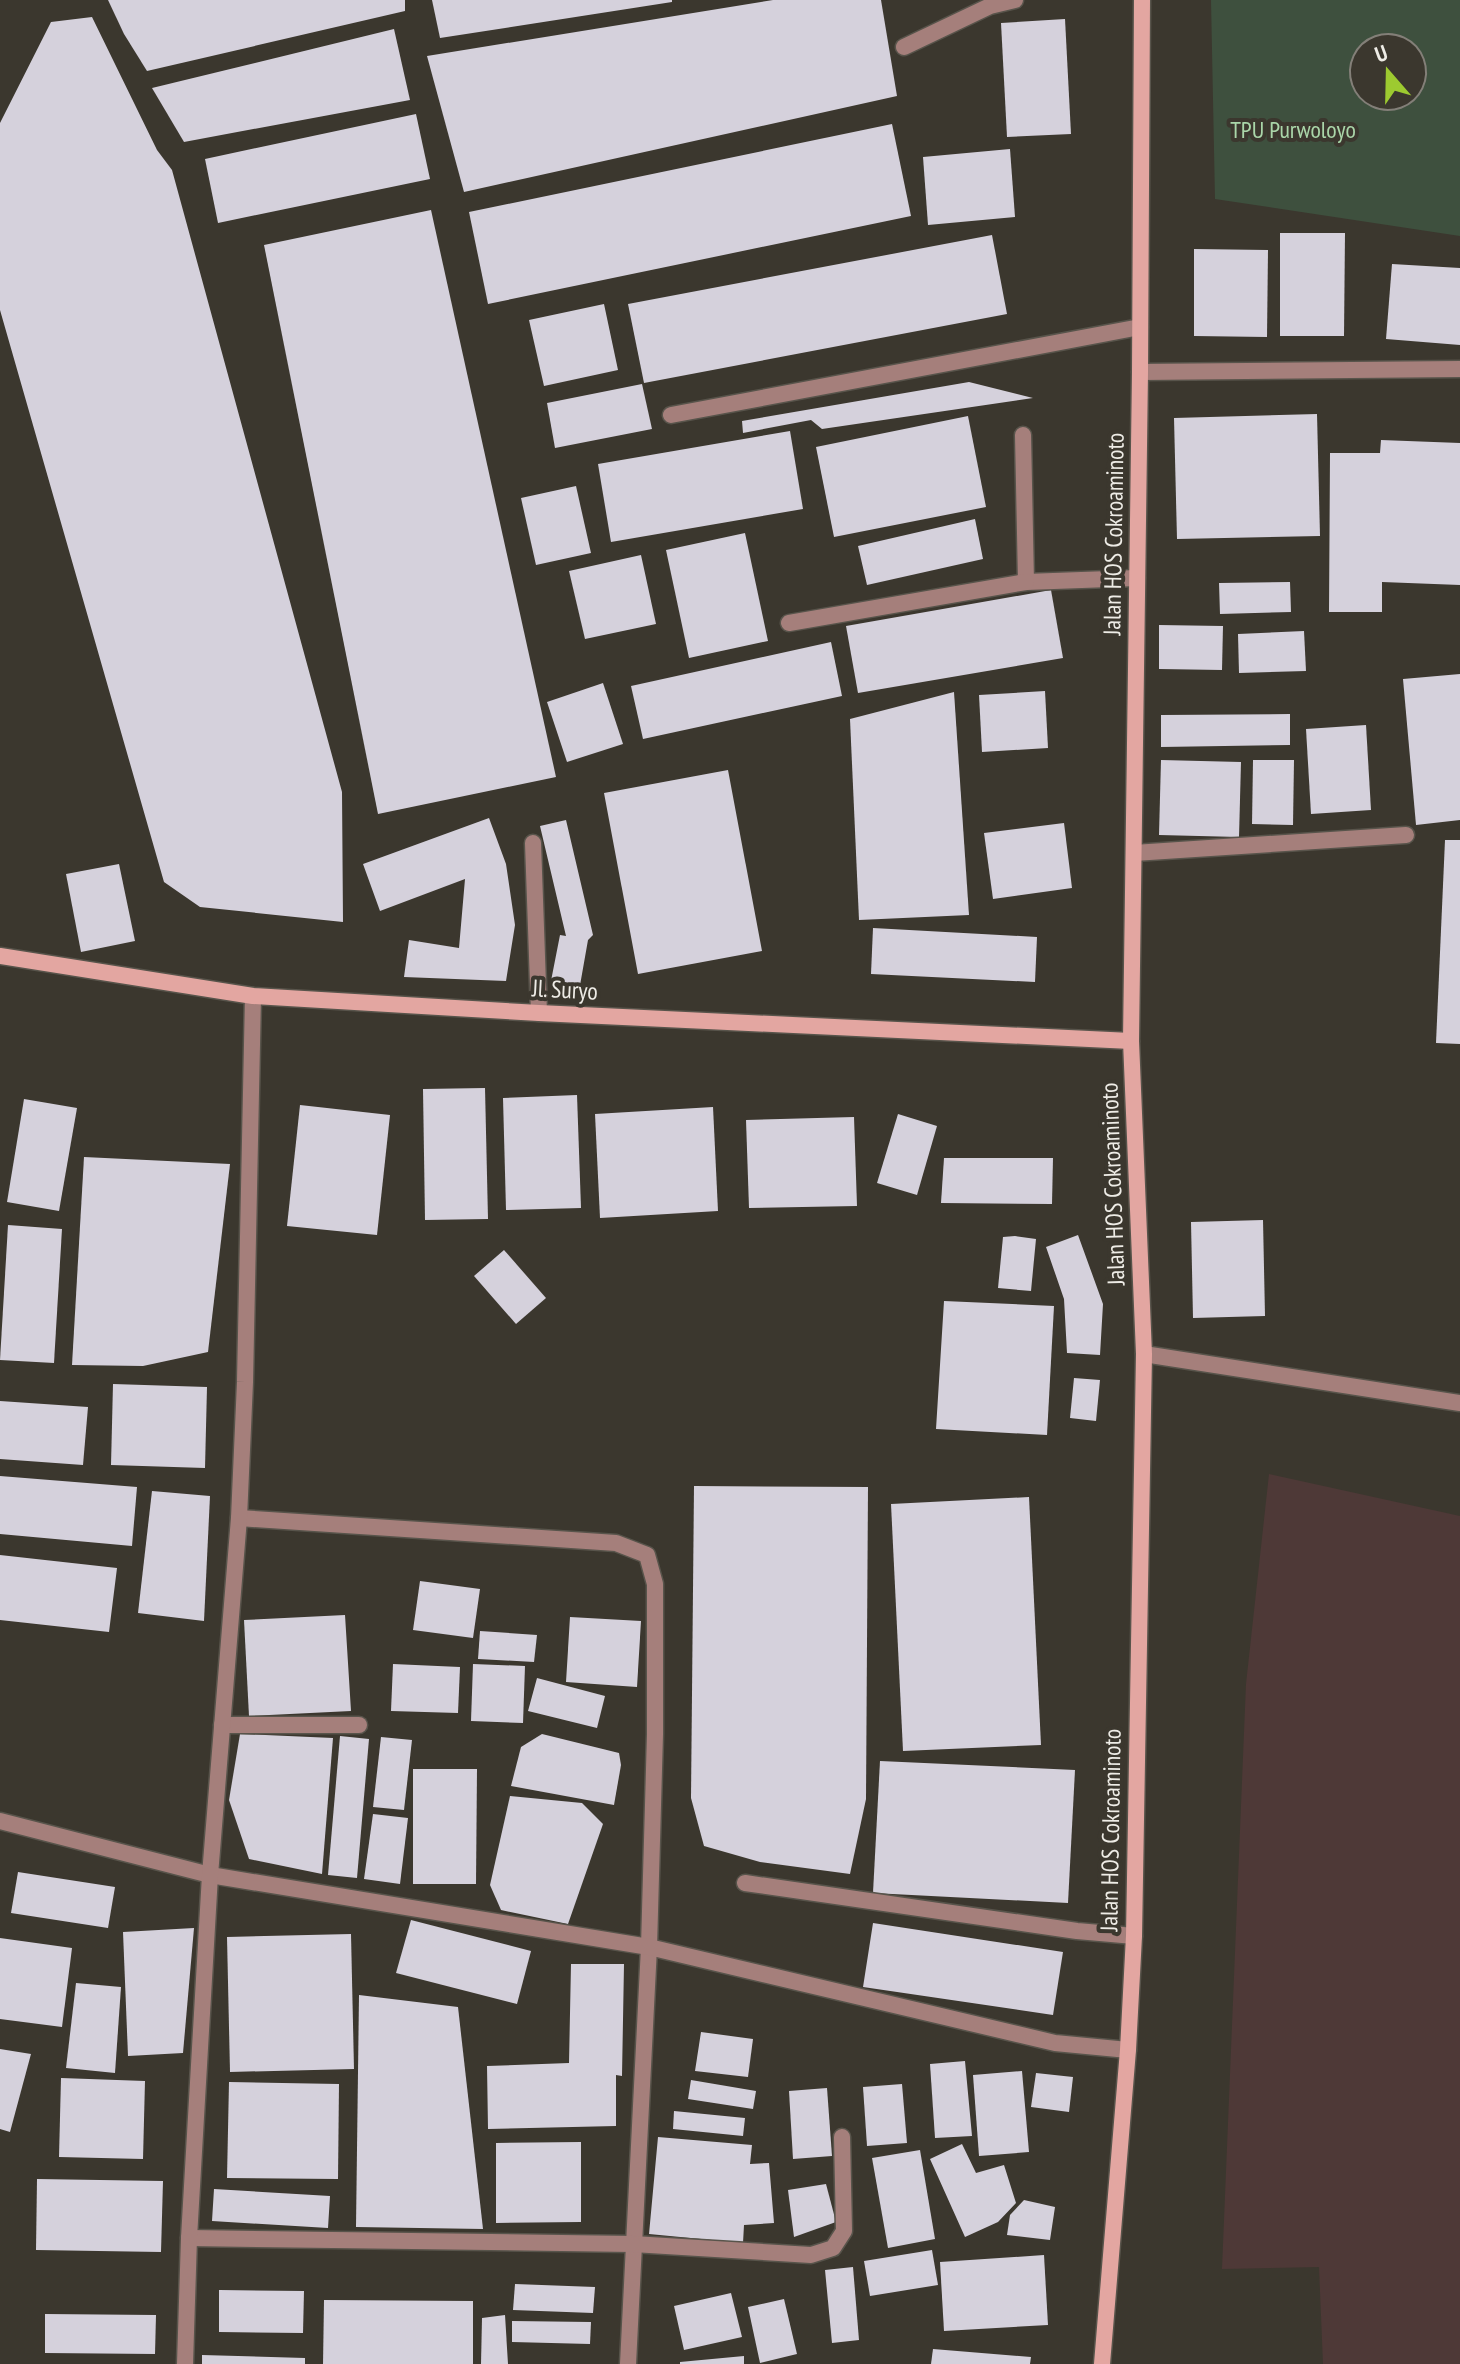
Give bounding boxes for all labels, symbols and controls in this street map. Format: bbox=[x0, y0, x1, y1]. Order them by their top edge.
north arrow bbox=[1348, 32, 1428, 112]
text: U bbox=[1371, 38, 1391, 68]
park label: TPU Purwoloyo bbox=[1230, 114, 1356, 145]
street label: Jalan HOS Cokroaminoto bbox=[1096, 432, 1131, 637]
street label: Jl. Suryo bbox=[530, 972, 599, 1007]
street label: Jalan HOS Cokroaminoto bbox=[1093, 1082, 1132, 1287]
street label: Jalan HOS Cokroaminoto bbox=[1093, 1728, 1128, 1933]

